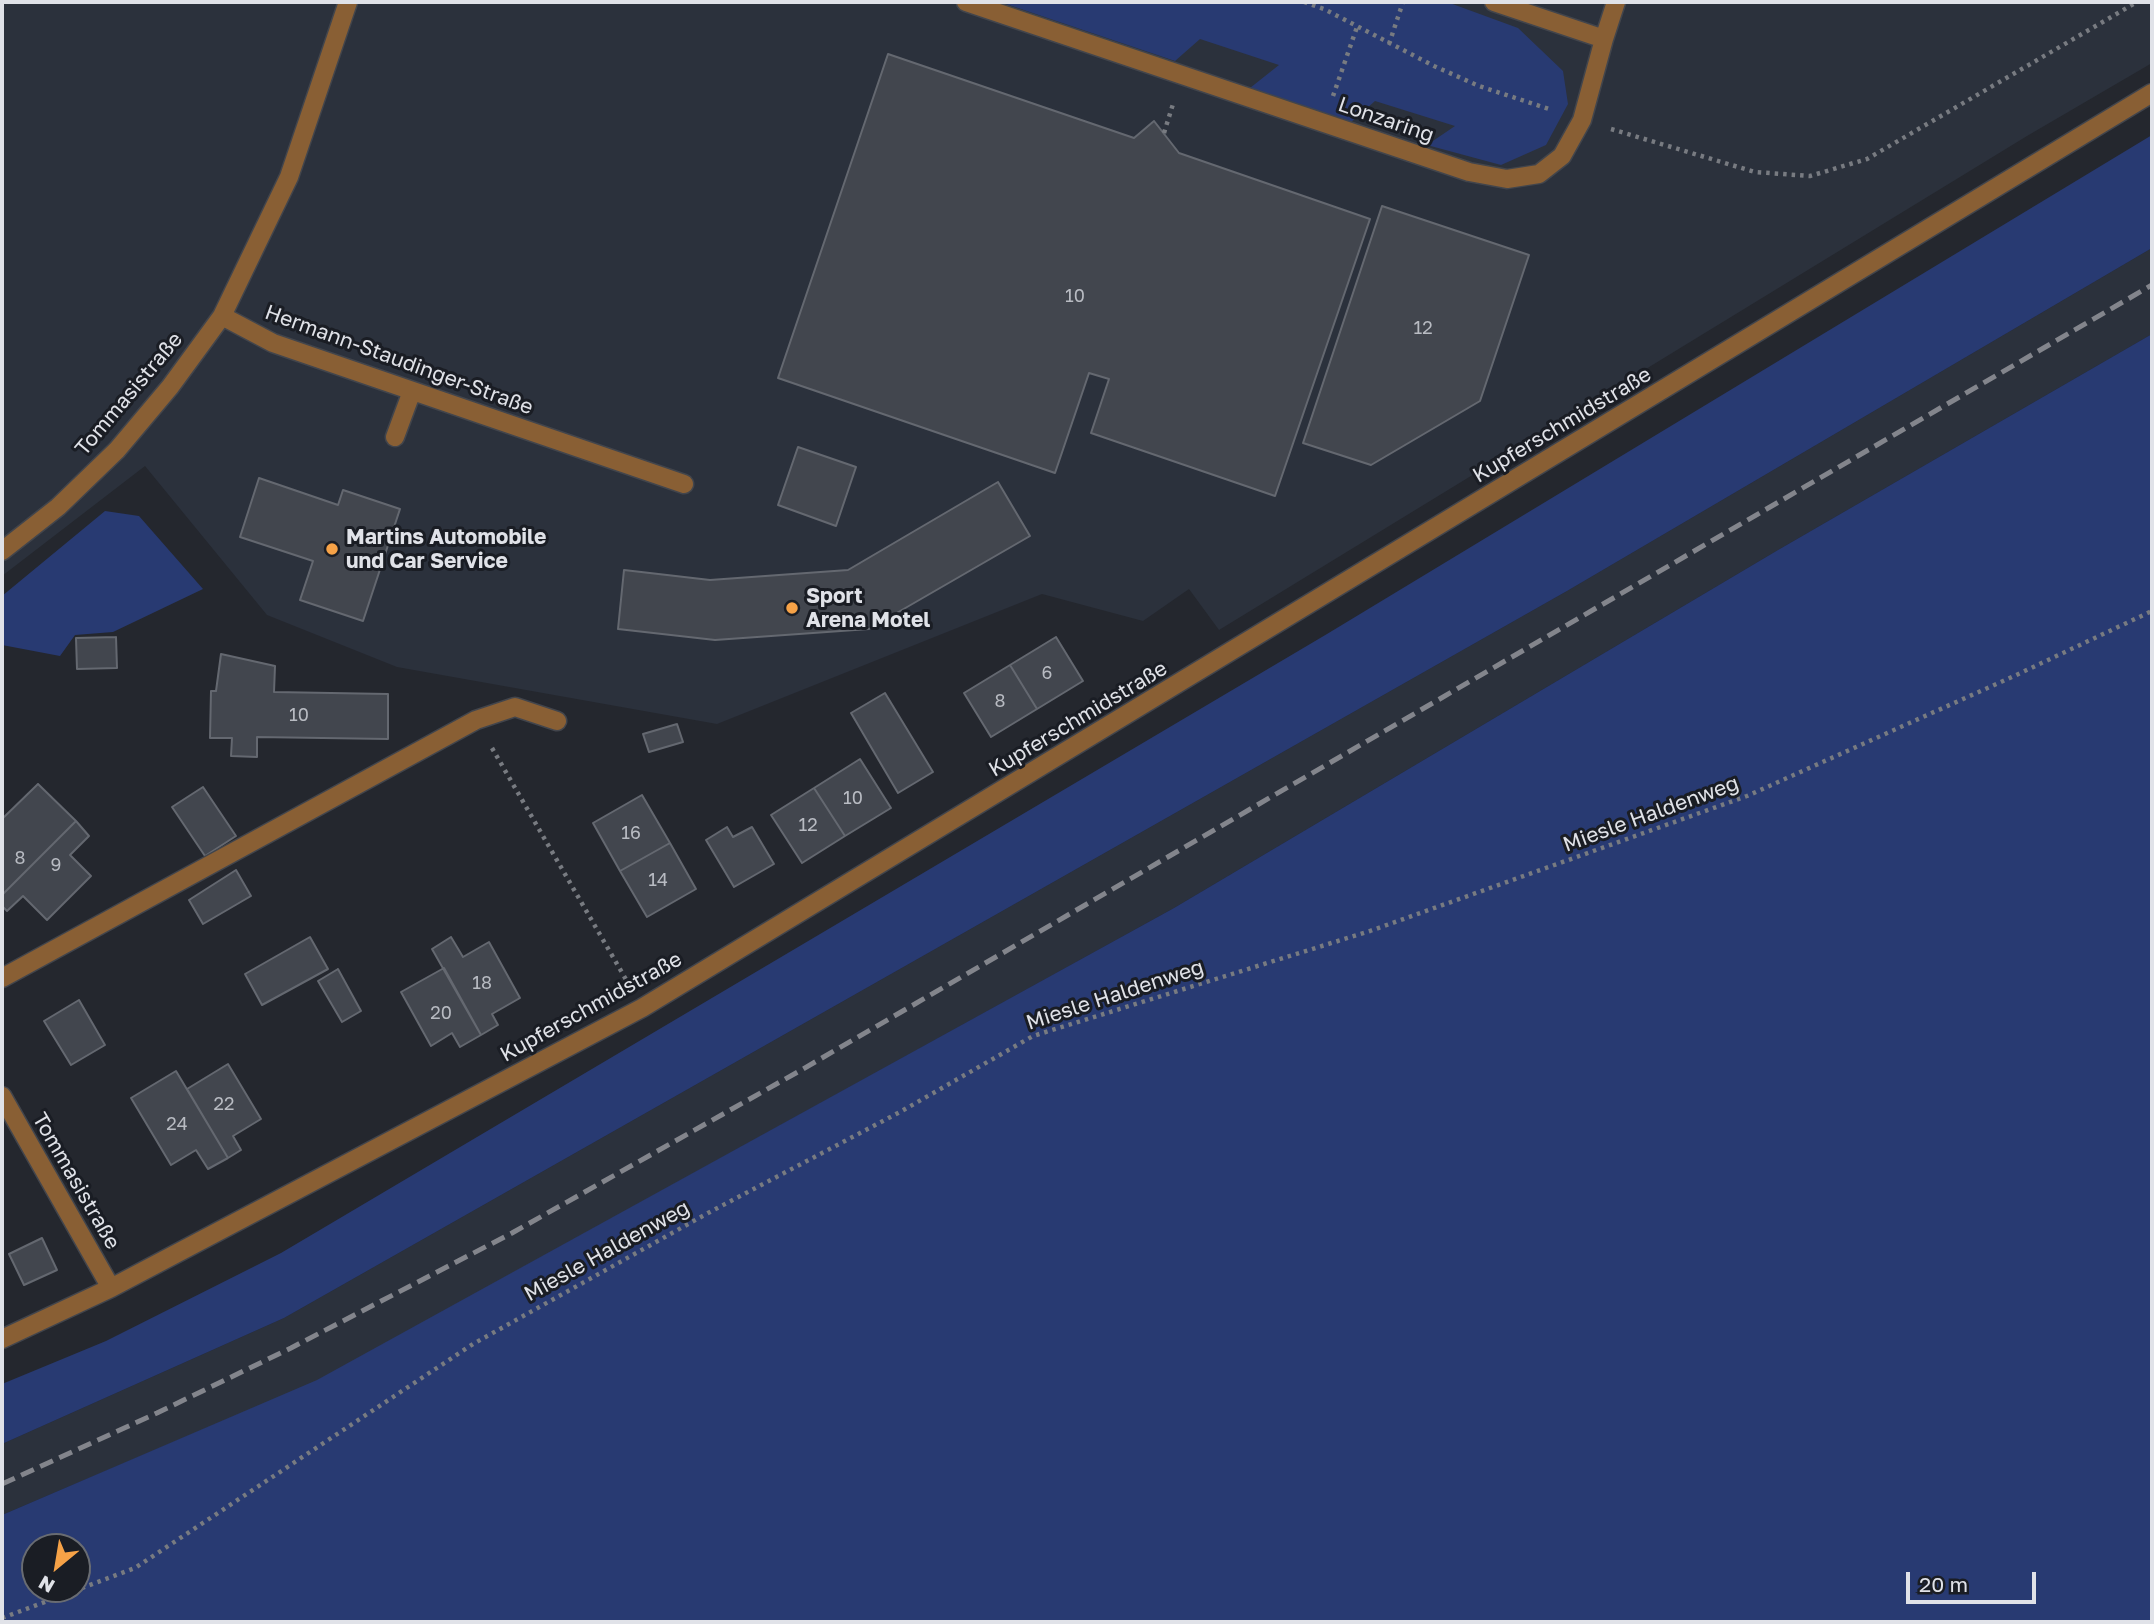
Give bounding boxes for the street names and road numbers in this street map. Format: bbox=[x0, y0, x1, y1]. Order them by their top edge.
street label: Lonzaring bbox=[1335, 92, 1437, 148]
street label: Hermann-Staudinger-Straße bbox=[261, 300, 537, 420]
street label: Tommasistraße bbox=[70, 327, 188, 461]
street label: Kupferschmidstraße bbox=[1468, 362, 1656, 488]
street label: Kupferschmidstraße bbox=[984, 656, 1172, 782]
street label: Miesle Haldenweg bbox=[1560, 771, 1742, 857]
street label: Kupferschmidstraße bbox=[496, 947, 686, 1067]
street label: Miesle Haldenweg bbox=[1023, 954, 1207, 1036]
street label: Tommasistraße bbox=[27, 1108, 125, 1254]
street label: Miesle Haldenweg bbox=[520, 1195, 694, 1307]

